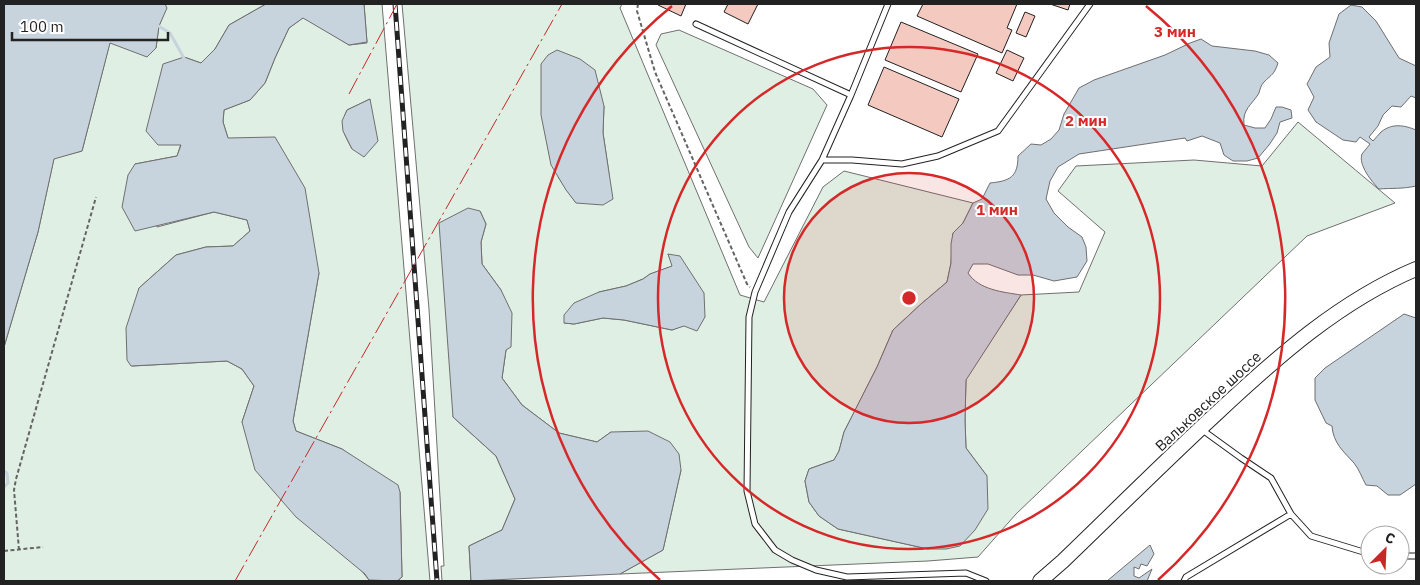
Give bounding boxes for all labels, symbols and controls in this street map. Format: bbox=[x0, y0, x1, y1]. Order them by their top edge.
scale bar bbox=[12, 10, 169, 42]
text: 100 m bbox=[20, 17, 64, 36]
text: 3 мин bbox=[1154, 22, 1196, 41]
text: 2 мин bbox=[1065, 111, 1107, 130]
text: 1 мин bbox=[976, 200, 1018, 219]
centre of rings bbox=[900, 289, 918, 307]
street label: Вальковское шоссе bbox=[1151, 347, 1265, 455]
north arrow bbox=[1360, 525, 1410, 575]
text: С bbox=[1382, 528, 1398, 548]

